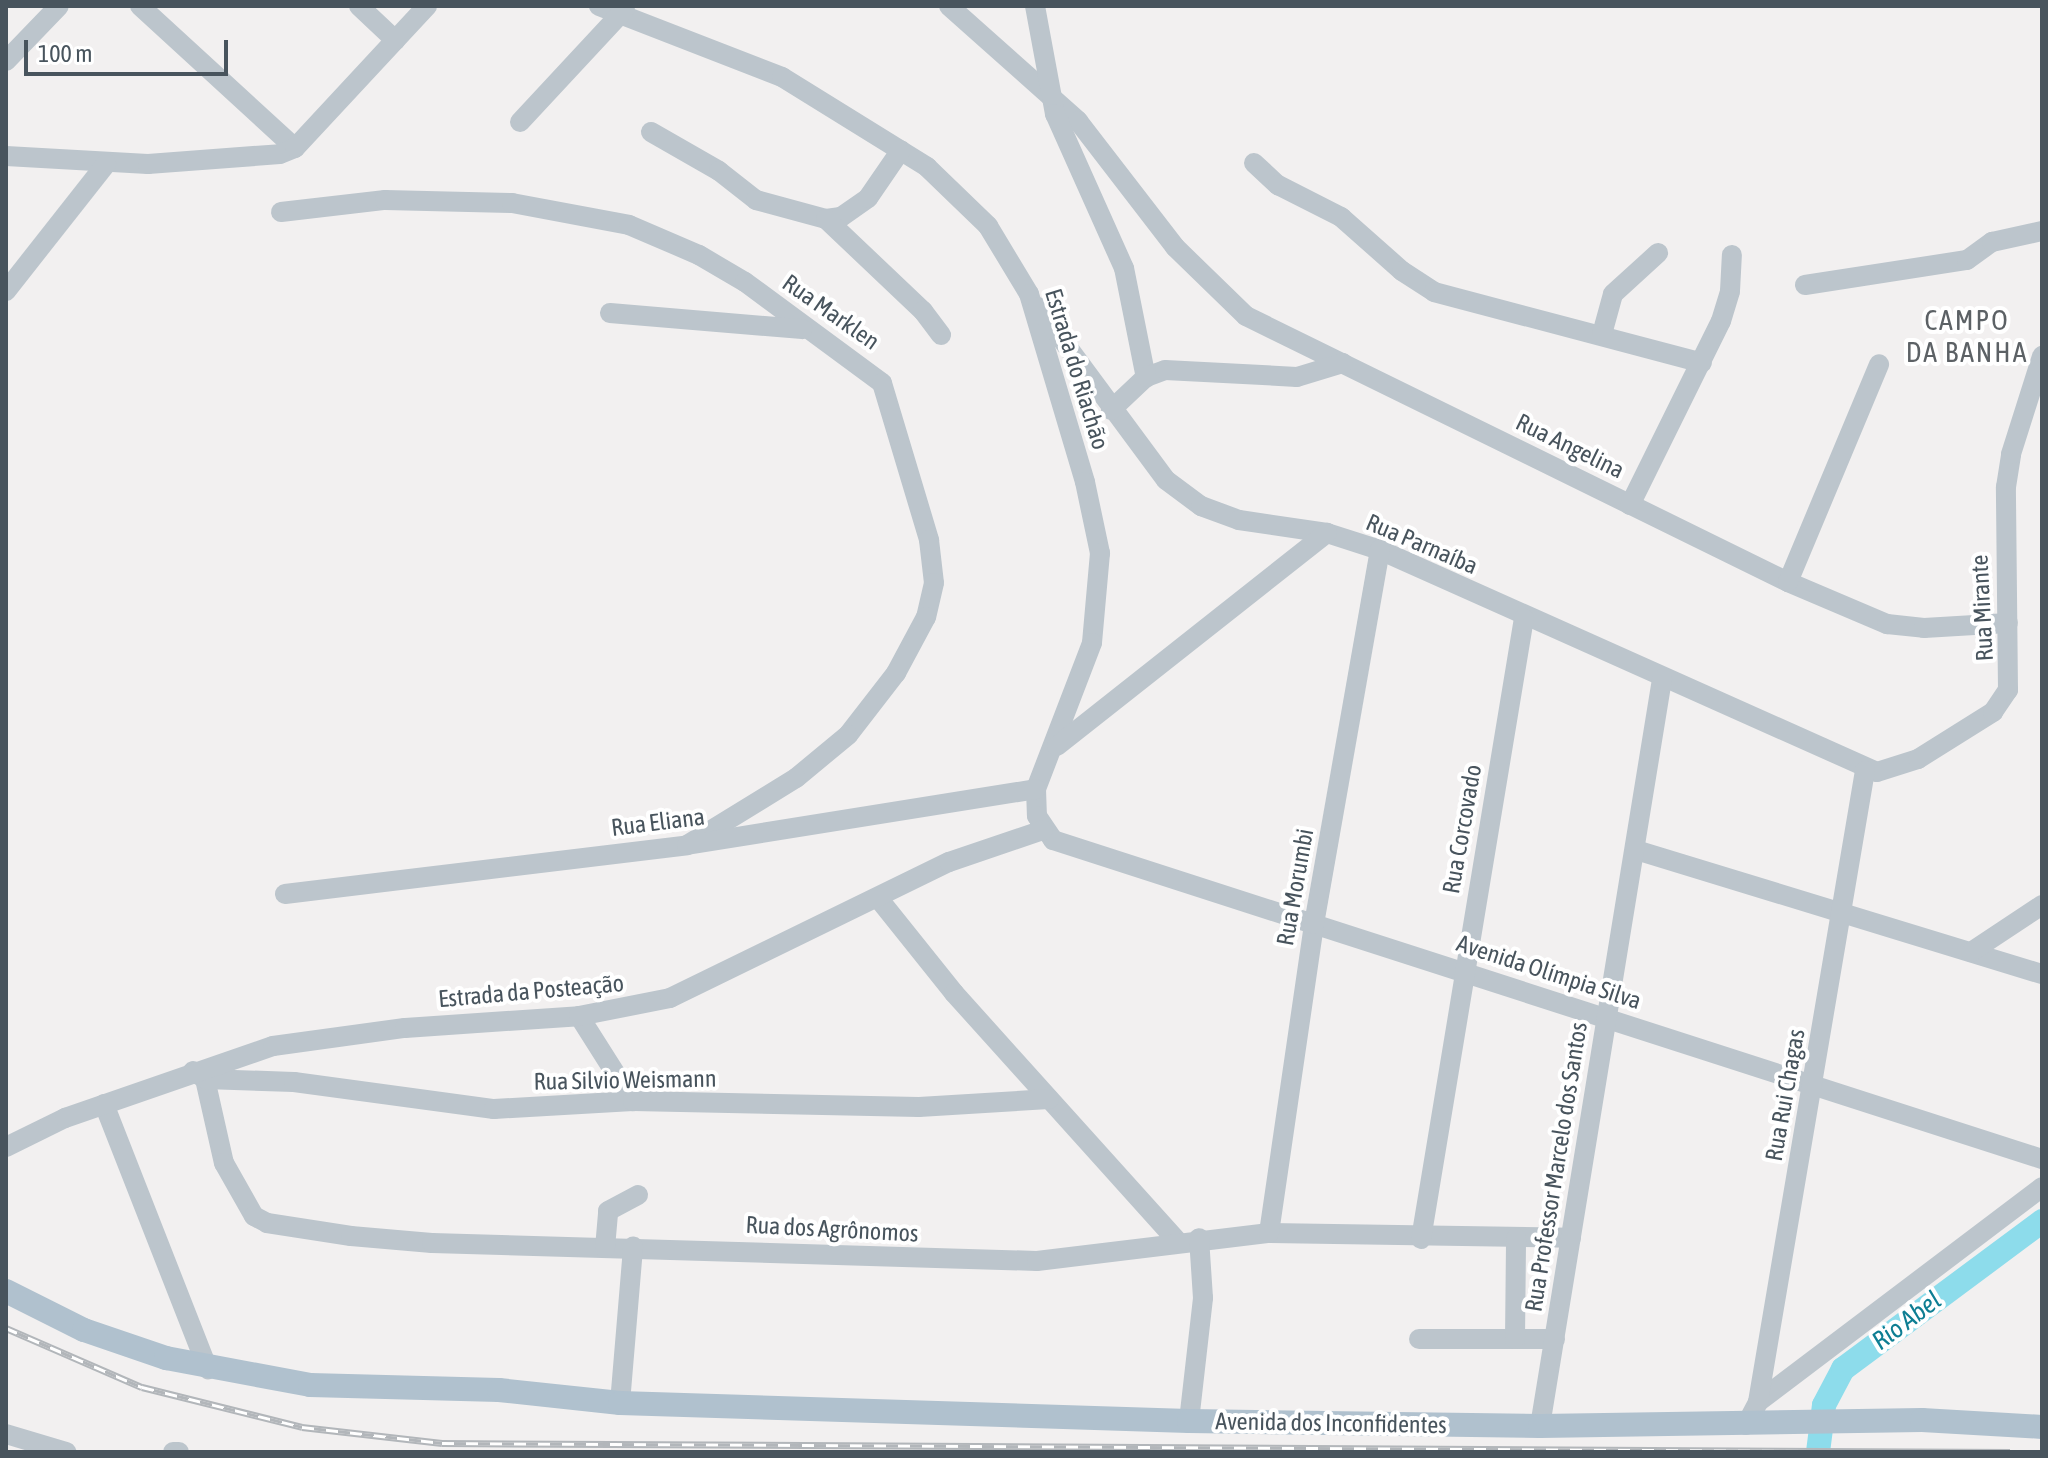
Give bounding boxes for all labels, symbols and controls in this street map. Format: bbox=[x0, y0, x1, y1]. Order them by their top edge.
scale bar bbox=[28, 24, 232, 74]
text: 100 m bbox=[38, 40, 92, 67]
street label: Rua Marklen bbox=[777, 268, 885, 356]
street label: Estrada do Riachão bbox=[1039, 285, 1115, 453]
district label: CAMPO DA BANHA bbox=[1906, 303, 2028, 369]
street label: Rua Angelina bbox=[1511, 407, 1629, 485]
street label: Rua Parnaíba bbox=[1362, 508, 1482, 580]
street label: Rua Mirante bbox=[1965, 554, 1999, 662]
street label: Rua Corcovado bbox=[1436, 762, 1488, 896]
street label: Rua Eliana bbox=[610, 802, 706, 842]
street label: Rua Morumbi bbox=[1271, 826, 1319, 948]
street label: Avenida Olímpia Silva bbox=[1453, 929, 1645, 1015]
street label: Estrada da Posteação bbox=[437, 969, 625, 1013]
street label: Rua Professor Marcelo dos Santos bbox=[1519, 1020, 1593, 1314]
street label: Rua Rui Chagas bbox=[1759, 1027, 1811, 1163]
street label: Rua Silvio Weismann bbox=[533, 1064, 717, 1096]
street label: Rua dos Agrônomos bbox=[745, 1210, 919, 1248]
water label: Rio Abel bbox=[1866, 1285, 1948, 1357]
street label: Avenida dos Inconfidentes bbox=[1215, 1407, 1447, 1439]

